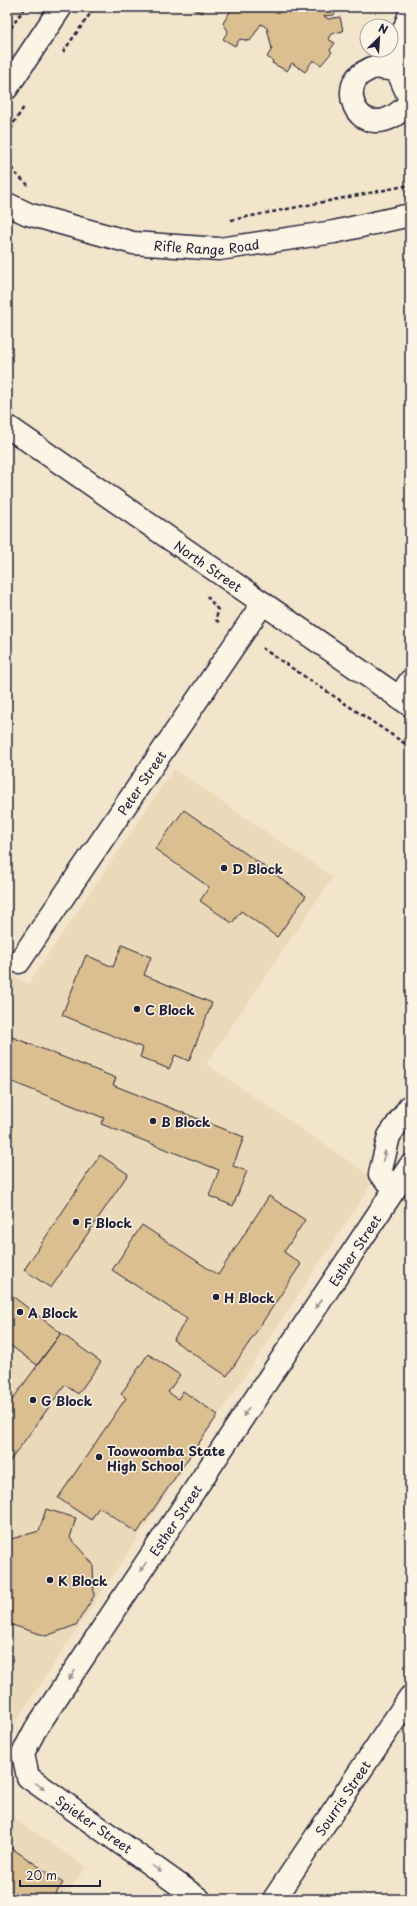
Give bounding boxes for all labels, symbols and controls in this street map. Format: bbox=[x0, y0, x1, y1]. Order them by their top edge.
north arrow bbox=[359, 18, 399, 58]
text: N bbox=[376, 19, 391, 38]
street label: Rifle Range Road bbox=[153, 234, 261, 259]
street label: North Street bbox=[171, 535, 246, 596]
street label: Peter Street bbox=[112, 746, 170, 819]
place label: D Block bbox=[232, 859, 284, 878]
marker: D Block bbox=[219, 863, 229, 873]
place label: C Block bbox=[145, 1000, 195, 1019]
marker: C Block bbox=[132, 1004, 142, 1014]
place label: B Block bbox=[161, 1112, 211, 1131]
marker: B Block bbox=[148, 1116, 158, 1126]
one-way arrow bbox=[382, 1150, 388, 1163]
street label: Esther Street bbox=[324, 1211, 385, 1289]
place label: F Block bbox=[84, 1213, 132, 1232]
marker: F Block bbox=[71, 1217, 81, 1227]
place label: H Block bbox=[224, 1288, 275, 1307]
marker: H Block bbox=[211, 1292, 221, 1302]
one-way arrow bbox=[315, 1298, 322, 1309]
place label: A Block bbox=[27, 1303, 79, 1322]
marker: A Block bbox=[15, 1307, 25, 1317]
place label: G Block bbox=[41, 1391, 93, 1410]
marker: G Block bbox=[28, 1395, 38, 1405]
one-way arrow bbox=[243, 1406, 250, 1418]
place label: Toowoomba State High School bbox=[107, 1441, 225, 1475]
marker: Toowoomba State High School bbox=[94, 1452, 104, 1462]
street label: Esther Street bbox=[144, 1480, 205, 1559]
one-way arrow bbox=[140, 1561, 147, 1573]
place label: K Block bbox=[58, 1571, 108, 1590]
marker: K Block bbox=[45, 1575, 55, 1585]
one-way arrow bbox=[68, 1669, 75, 1681]
street label: Sourris Street bbox=[310, 1756, 374, 1839]
one-way arrow bbox=[35, 1782, 45, 1790]
street label: Spieker Street bbox=[52, 1791, 136, 1857]
scale bar bbox=[20, 1862, 100, 1888]
one-way arrow bbox=[152, 1865, 163, 1873]
text: 20 m bbox=[26, 1866, 57, 1884]

